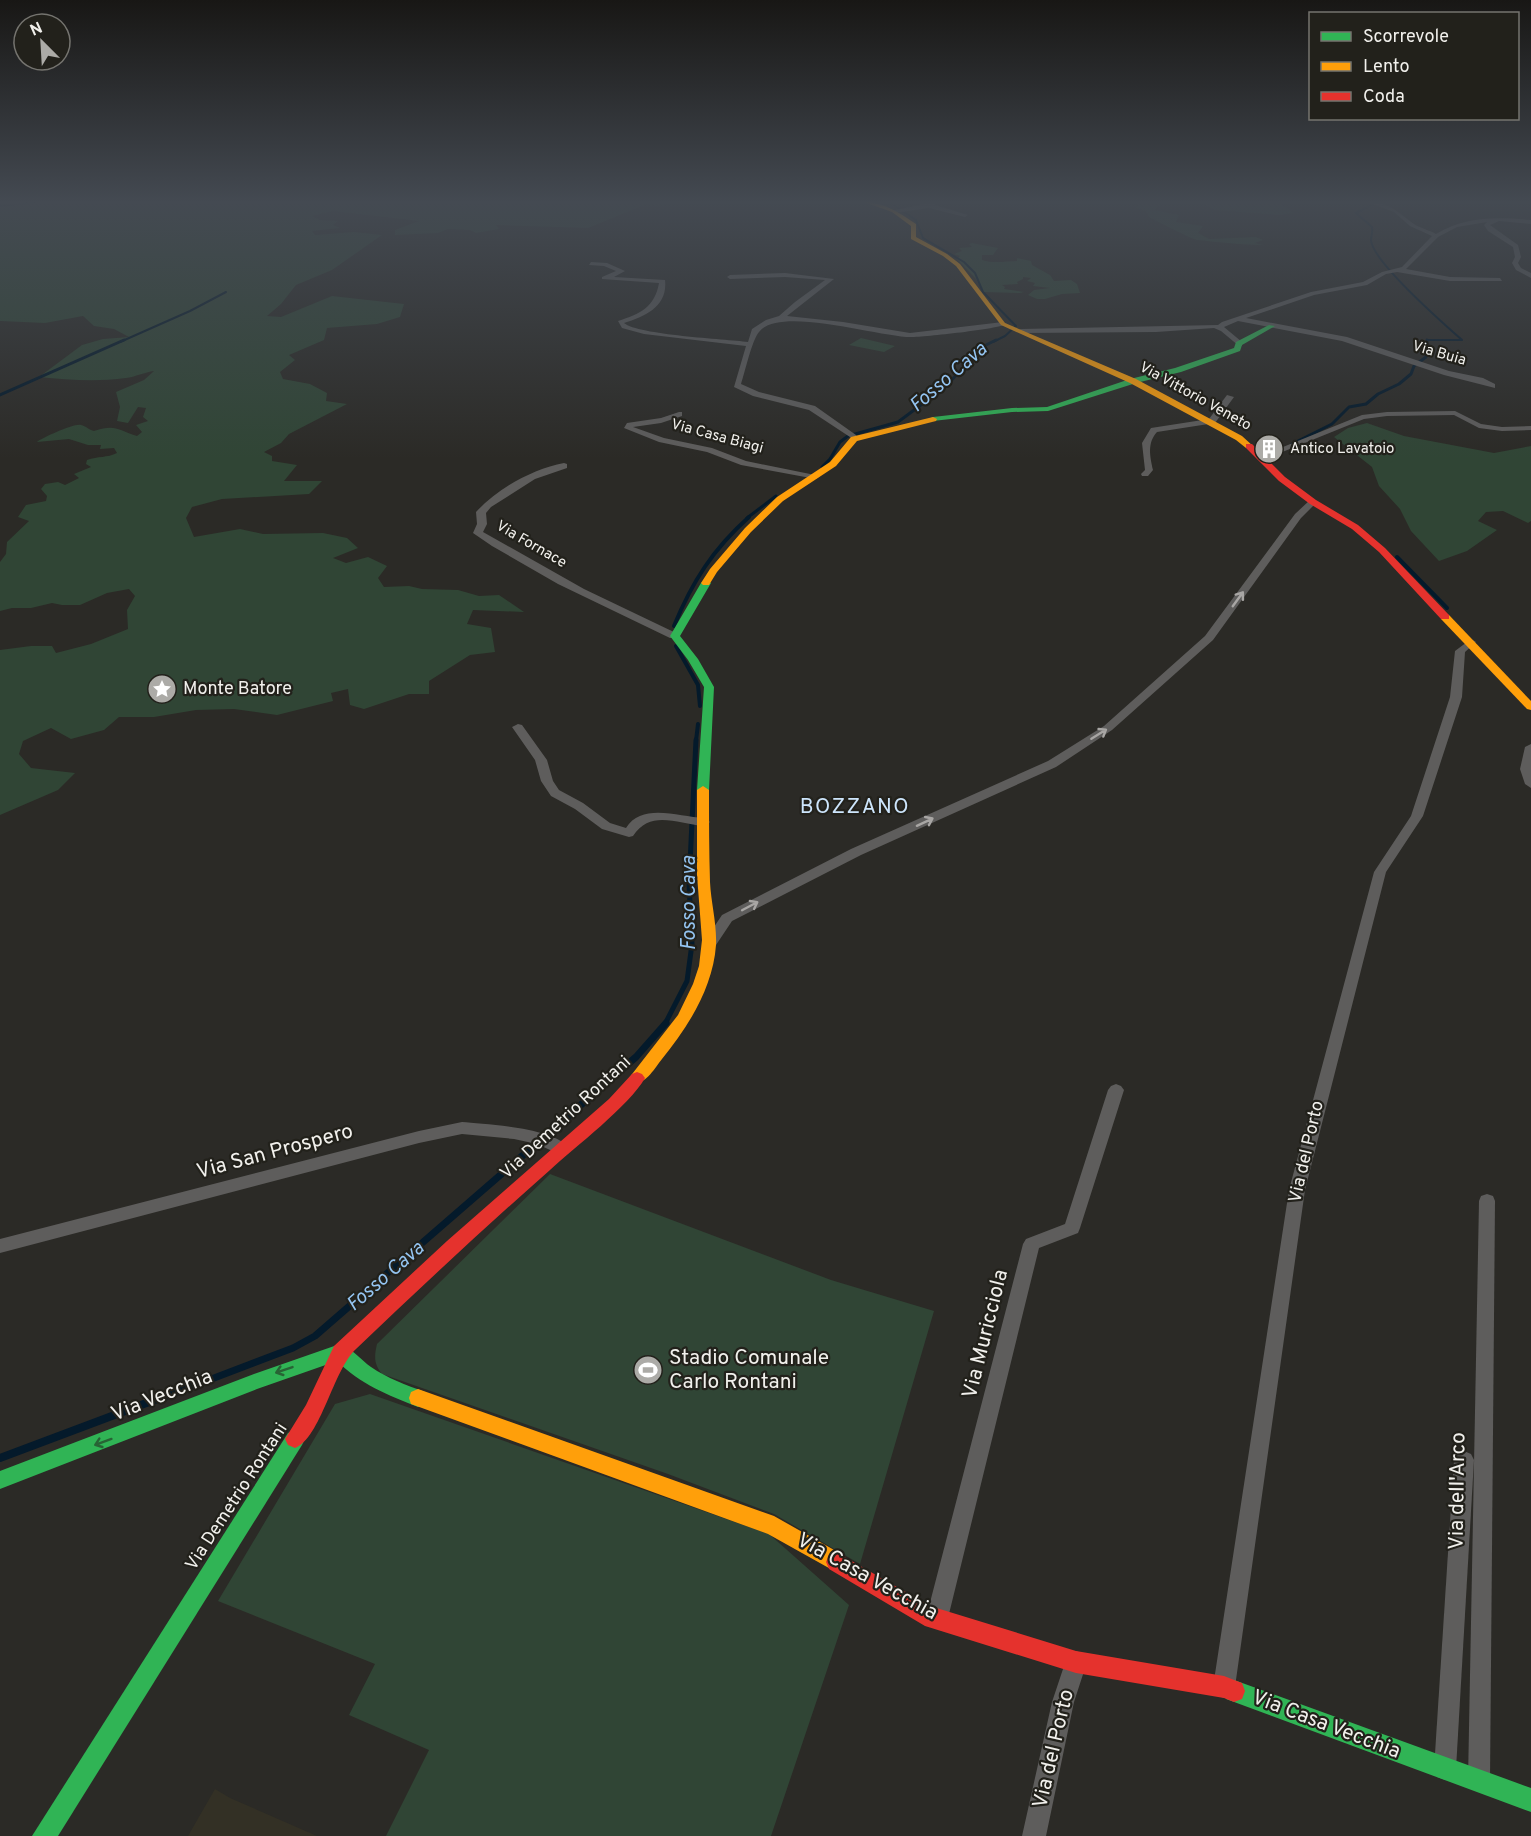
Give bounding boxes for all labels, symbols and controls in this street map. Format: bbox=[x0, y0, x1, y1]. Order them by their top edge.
north arrow bbox=[12, 12, 72, 72]
legend bbox=[1309, 12, 1519, 120]
text: N bbox=[27, 19, 46, 42]
text: Scorrevole bbox=[1363, 26, 1449, 49]
text: Lento bbox=[1363, 56, 1409, 79]
text: Coda bbox=[1363, 86, 1405, 109]
water label: Fosso Cava bbox=[905, 337, 994, 419]
street label: Via Buia bbox=[1410, 337, 1468, 371]
street label: Via Vittorio Veneto bbox=[1136, 358, 1254, 436]
street label: Via Casa Biagi bbox=[669, 416, 765, 458]
building icon: Antico Lavatoio bbox=[1253, 433, 1285, 465]
place label: Antico Lavatoio bbox=[1290, 440, 1394, 459]
street label: Via Fornace bbox=[492, 517, 570, 573]
one-way arrow bbox=[1231, 591, 1244, 607]
place icon: Monte Batore bbox=[146, 673, 178, 705]
place label: Monte Batore bbox=[183, 678, 292, 701]
one-way arrow bbox=[1090, 728, 1107, 740]
district label: BOZZANO bbox=[800, 794, 910, 821]
one-way arrow bbox=[916, 815, 934, 827]
water label: Fosso Cava bbox=[677, 855, 703, 950]
one-way arrow bbox=[740, 900, 758, 911]
street label: Via Demetrio Rontani bbox=[496, 1051, 636, 1185]
street label: Via del Porto bbox=[1284, 1099, 1330, 1205]
street label: Via San Prospero bbox=[194, 1118, 356, 1186]
water label: Fosso Cava bbox=[342, 1236, 431, 1318]
street label: Via Muricciola bbox=[957, 1267, 1015, 1401]
place label: Stadio Comunale Carlo Rontani bbox=[669, 1345, 829, 1396]
sports icon: Stadio Comunale Carlo Rontani bbox=[632, 1354, 664, 1386]
street label: Via Vecchia bbox=[107, 1363, 217, 1429]
one-way arrow bbox=[275, 1366, 294, 1377]
street label: Via Demetrio Rontani bbox=[181, 1419, 293, 1575]
street label: Via dell'Arco bbox=[1443, 1432, 1473, 1550]
one-way arrow bbox=[94, 1438, 113, 1449]
street label: Via Casa Vecchia bbox=[792, 1527, 942, 1627]
street label: Via Casa Vecchia bbox=[1248, 1684, 1404, 1766]
street label: Via del Porto bbox=[1027, 1687, 1081, 1811]

